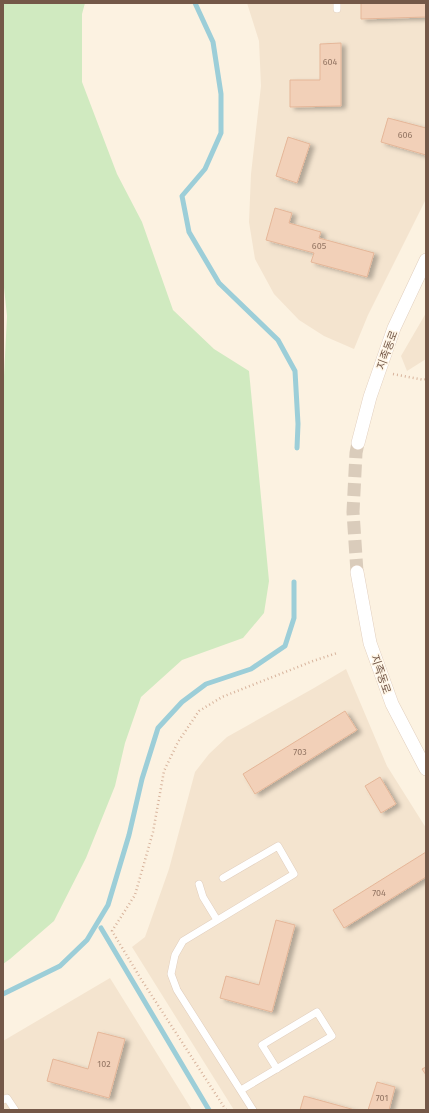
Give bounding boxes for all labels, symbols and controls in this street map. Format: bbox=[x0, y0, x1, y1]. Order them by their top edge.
house number: 604 bbox=[323, 57, 338, 67]
house number: 606 bbox=[398, 130, 413, 140]
house number: 605 bbox=[312, 241, 327, 251]
street label: 지족동로 bbox=[374, 329, 401, 371]
street label: 지족동로 bbox=[368, 653, 393, 695]
house number: 703 bbox=[293, 747, 307, 757]
house number: 704 bbox=[372, 888, 386, 898]
house number: 102 bbox=[97, 1059, 111, 1069]
house number: 701 bbox=[376, 1093, 388, 1103]

